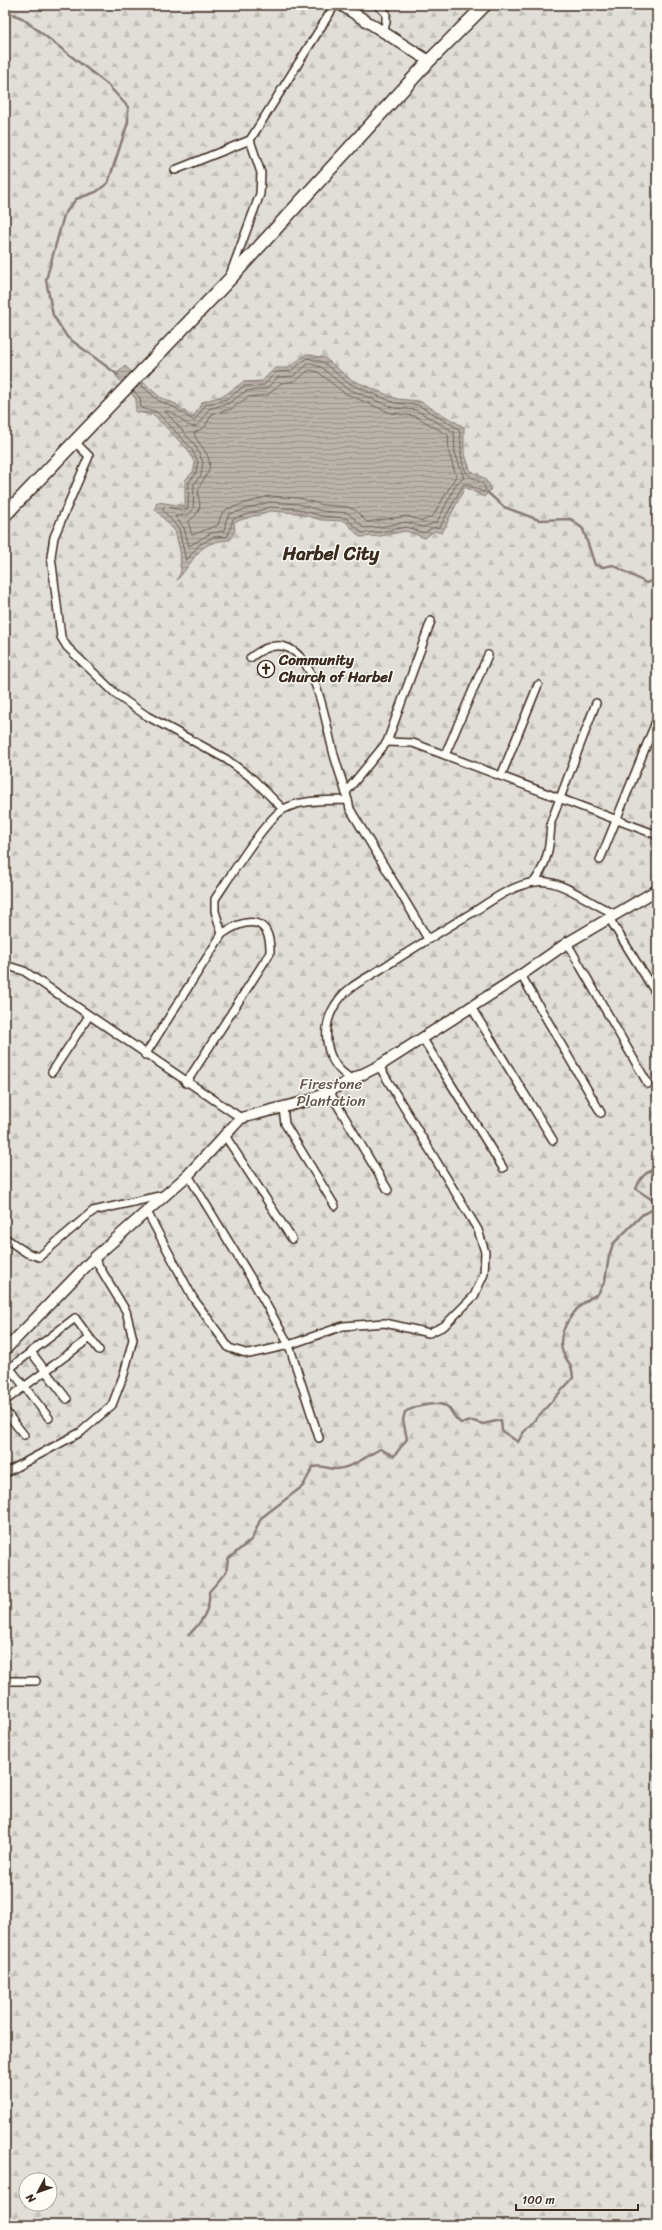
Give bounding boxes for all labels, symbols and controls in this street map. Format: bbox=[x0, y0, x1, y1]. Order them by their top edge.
district label: Harbel City bbox=[282, 537, 380, 570]
place label: Community Church of Harbel bbox=[278, 647, 393, 690]
church icon: Community Church of Harbel bbox=[256, 659, 276, 679]
park label: Firestone Plantation bbox=[297, 1071, 365, 1114]
north arrow bbox=[18, 2172, 58, 2212]
scale bar bbox=[516, 2186, 638, 2212]
text: N bbox=[21, 2189, 41, 2208]
text: 100 m bbox=[522, 2189, 555, 2211]

